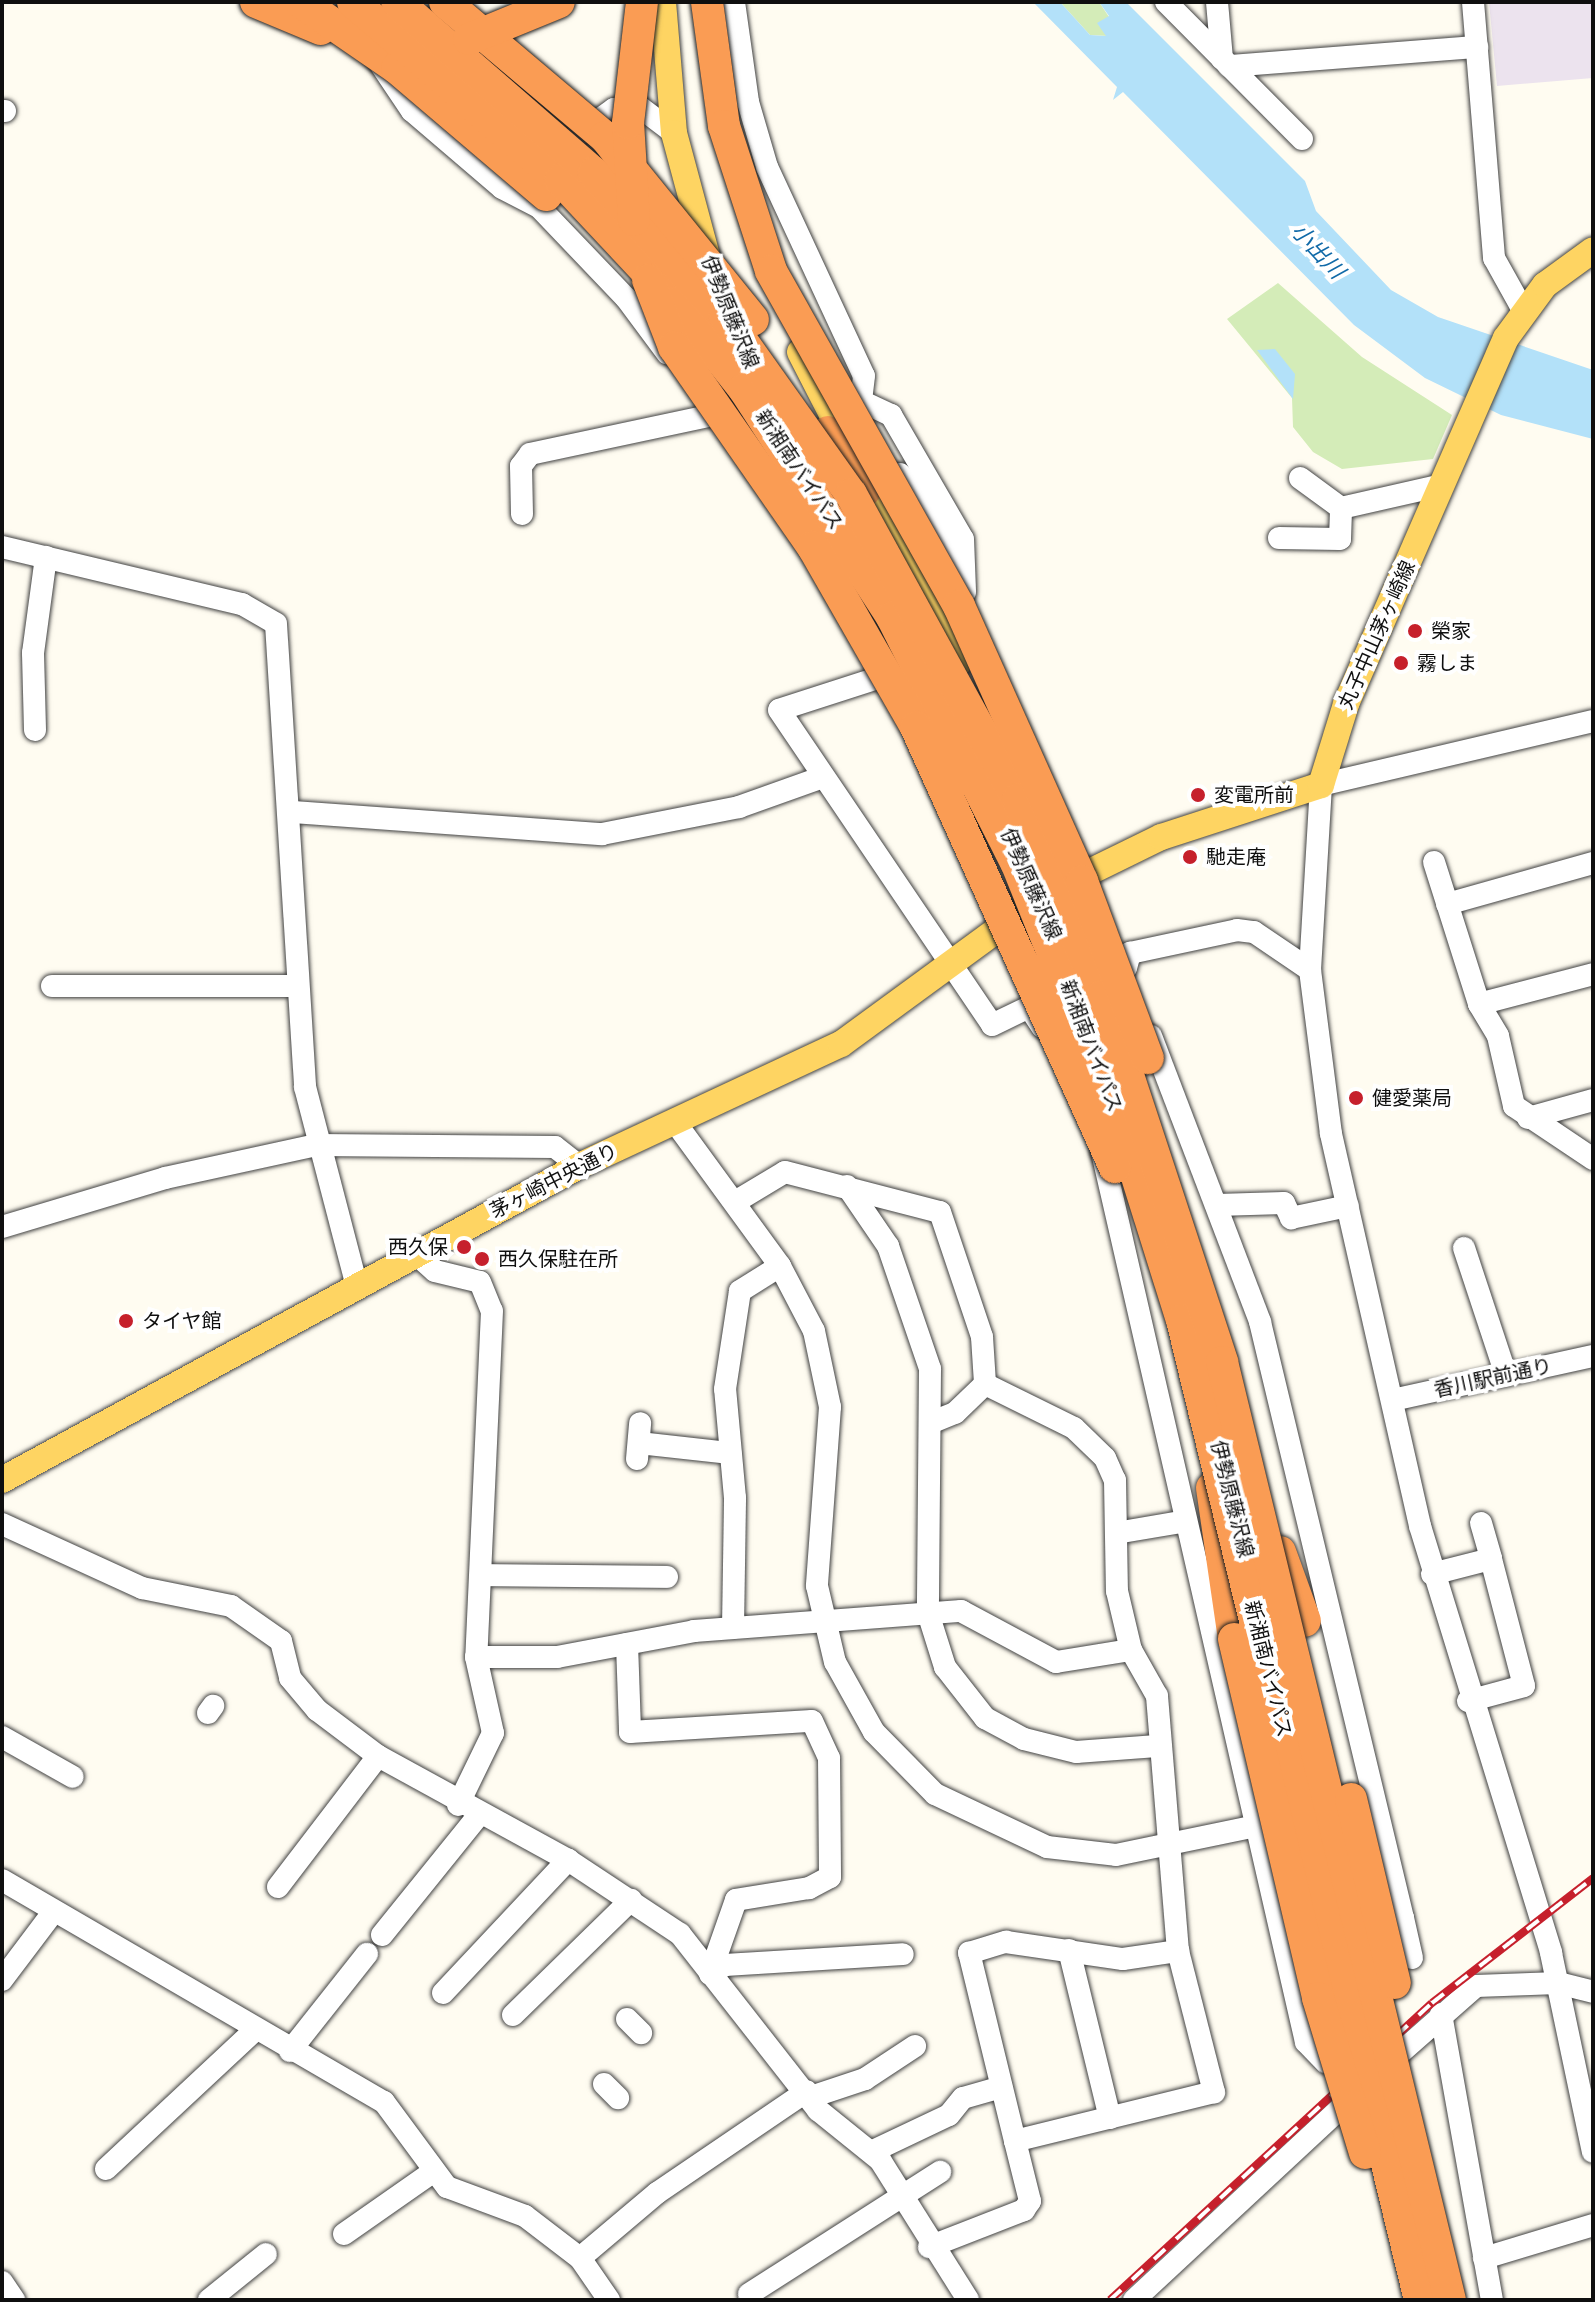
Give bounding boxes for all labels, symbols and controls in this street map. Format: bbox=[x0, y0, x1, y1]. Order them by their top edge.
water label: 小出川 bbox=[1286, 218, 1350, 284]
street label: 伊勢原藤沢線 bbox=[696, 252, 764, 372]
street label: 新湘南バイパス bbox=[750, 405, 848, 535]
street label: 丸子中山茅ヶ崎線 bbox=[1333, 557, 1421, 713]
place label: 榮家 bbox=[1431, 619, 1471, 643]
marker: 榮家 bbox=[1406, 622, 1424, 640]
place label: 霧しま bbox=[1417, 651, 1477, 675]
marker: 霧しま bbox=[1392, 654, 1410, 672]
place label: 変電所前 bbox=[1214, 783, 1294, 807]
marker: 変電所前 bbox=[1189, 786, 1207, 804]
street label: 伊勢原藤沢線 bbox=[996, 824, 1066, 944]
place label: 馳走庵 bbox=[1206, 845, 1266, 869]
marker: 馳走庵 bbox=[1181, 848, 1199, 866]
street label: 新湘南バイパス bbox=[1055, 976, 1127, 1116]
place label: 健愛薬局 bbox=[1372, 1086, 1452, 1110]
marker: 健愛薬局 bbox=[1347, 1089, 1365, 1107]
street label: 茅ヶ崎中央通り bbox=[486, 1139, 622, 1223]
place label: 西久保 bbox=[388, 1235, 448, 1259]
marker: 西久保 bbox=[455, 1238, 473, 1256]
place label: 西久保駐在所 bbox=[498, 1247, 618, 1271]
marker: 西久保駐在所 bbox=[473, 1250, 491, 1268]
place label: タイヤ館 bbox=[142, 1309, 222, 1333]
marker: タイヤ館 bbox=[117, 1312, 135, 1330]
street label: 香川駅前通り bbox=[1432, 1354, 1554, 1402]
street label: 伊勢原藤沢線 bbox=[1206, 1438, 1258, 1560]
street label: 新湘南バイパス bbox=[1239, 1598, 1297, 1740]

